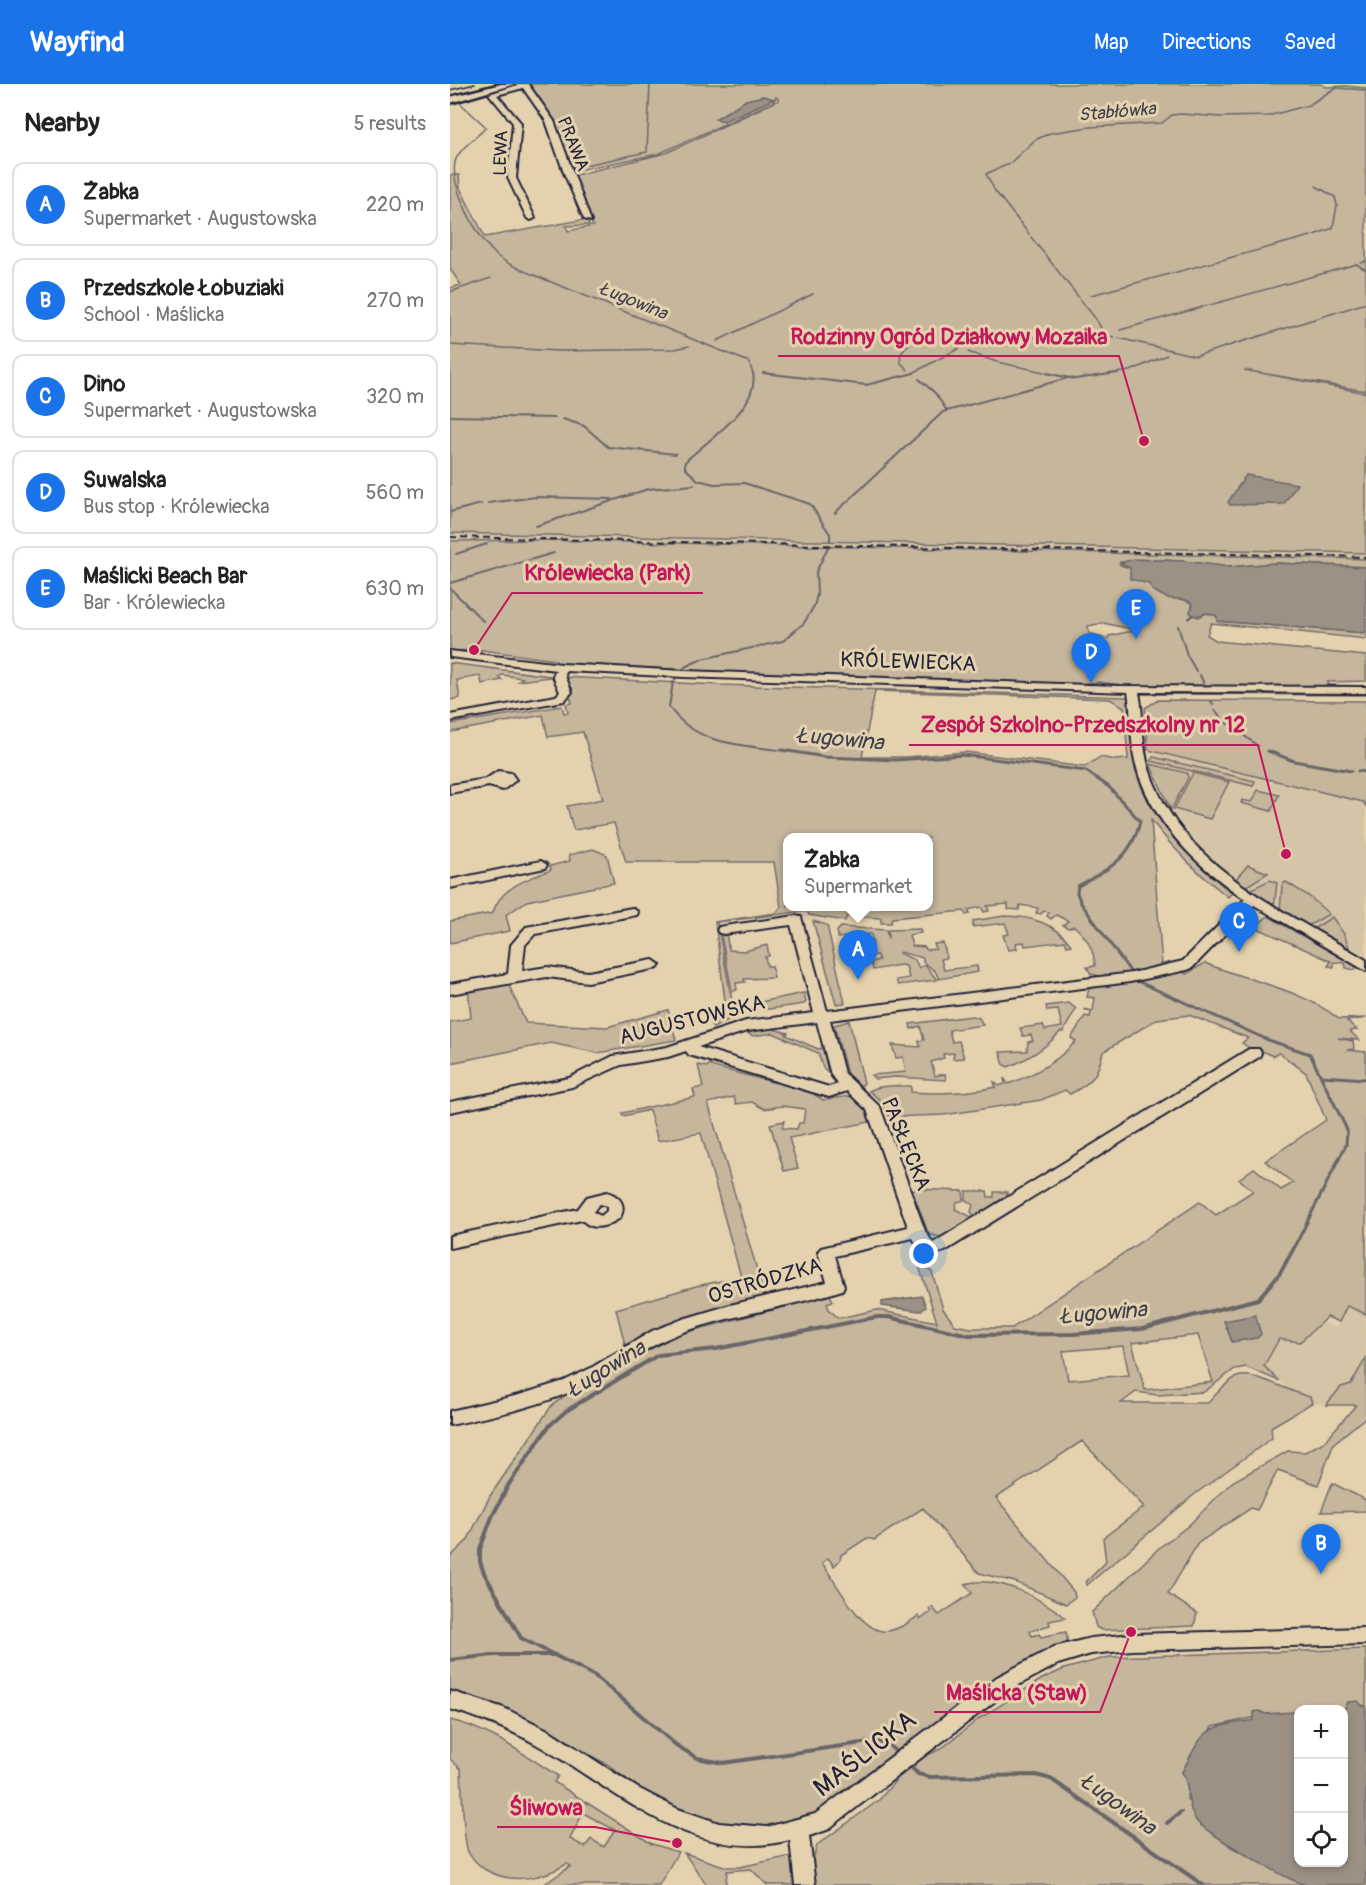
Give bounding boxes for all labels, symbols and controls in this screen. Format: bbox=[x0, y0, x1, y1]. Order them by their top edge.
text: Wayfind bbox=[30, 25, 125, 60]
text: Map bbox=[1094, 29, 1129, 56]
text: Directions bbox=[1162, 29, 1251, 56]
text: Saved bbox=[1284, 29, 1336, 56]
water label: Stabłówka bbox=[1078, 97, 1158, 127]
text: Nearby bbox=[24, 107, 100, 139]
text: 5 results bbox=[354, 111, 426, 136]
street label: PRAWA bbox=[552, 113, 594, 175]
street label: LEWA bbox=[489, 130, 513, 176]
text: Żabka bbox=[83, 178, 139, 206]
text: A bbox=[39, 192, 52, 217]
text: 220 m bbox=[366, 192, 424, 217]
text: Supermarket · Augustowska bbox=[83, 206, 317, 231]
text: Przedszkole Łobuziaki bbox=[83, 274, 284, 302]
water label: Ługowina bbox=[595, 277, 672, 326]
text: B bbox=[40, 288, 51, 313]
text: 270 m bbox=[366, 288, 424, 313]
text: School · Maślicka bbox=[83, 302, 224, 327]
callout: Rodzinny Ogród Działkowy Mozaika bbox=[778, 316, 1119, 356]
text: Rodzinny Ogród Działkowy Mozaika bbox=[791, 323, 1107, 351]
text: Dino bbox=[83, 370, 125, 398]
text: C bbox=[39, 384, 52, 409]
text: 320 m bbox=[366, 384, 424, 409]
text: Supermarket · Augustowska bbox=[83, 398, 317, 423]
text: Suwalska bbox=[83, 466, 166, 494]
text: D bbox=[39, 480, 52, 505]
text: 560 m bbox=[366, 480, 424, 505]
text: Bus stop · Królewiecka bbox=[83, 494, 270, 519]
callout: Królewiecka (Park) bbox=[512, 553, 703, 593]
text: Królewiecka (Park) bbox=[524, 559, 692, 587]
text: Maślicki Beach Bar bbox=[83, 562, 247, 590]
text: E bbox=[40, 576, 51, 601]
text: 630 m bbox=[365, 576, 424, 601]
text: Bar · Królewiecka bbox=[83, 590, 225, 615]
pin: E bbox=[1116, 590, 1156, 639]
pin: D bbox=[1072, 634, 1110, 683]
street label: KRÓLEWIECKA bbox=[840, 645, 976, 678]
callout: Zespół Szkolno-Przedszkolny nr 12 bbox=[909, 705, 1258, 745]
text: Zespół Szkolno-Przedszkolny nr 12 bbox=[921, 711, 1245, 739]
water label: Ługowina bbox=[795, 721, 887, 757]
popup bbox=[783, 833, 933, 911]
text: Żabka bbox=[804, 846, 860, 874]
text: Supermarket bbox=[804, 874, 912, 899]
pin: C bbox=[1220, 902, 1258, 952]
pin: A bbox=[838, 930, 878, 980]
street label: AUGUSTOWSKA bbox=[616, 989, 768, 1051]
street label: PASŁĘCKA bbox=[875, 1093, 937, 1195]
your location bbox=[909, 1239, 938, 1268]
street label: OSTRÓDZKA bbox=[705, 1251, 825, 1310]
water label: Ługowina bbox=[1058, 1295, 1150, 1331]
water label: Ługowina bbox=[561, 1333, 652, 1404]
pin: B bbox=[1302, 1524, 1340, 1574]
callout: Maślicka (Staw) bbox=[934, 1672, 1100, 1712]
text: Maślicka (Staw) bbox=[946, 1679, 1088, 1707]
street label: MAŚLICKA bbox=[807, 1704, 923, 1804]
map controls bbox=[1294, 1705, 1348, 1867]
button: + bbox=[1294, 1705, 1348, 1759]
button: − bbox=[1294, 1759, 1348, 1813]
water label: Ługowina bbox=[1074, 1767, 1163, 1842]
callout: Śliwowa bbox=[497, 1787, 595, 1827]
text: Śliwowa bbox=[509, 1794, 583, 1822]
button: locate bbox=[1294, 1813, 1348, 1867]

